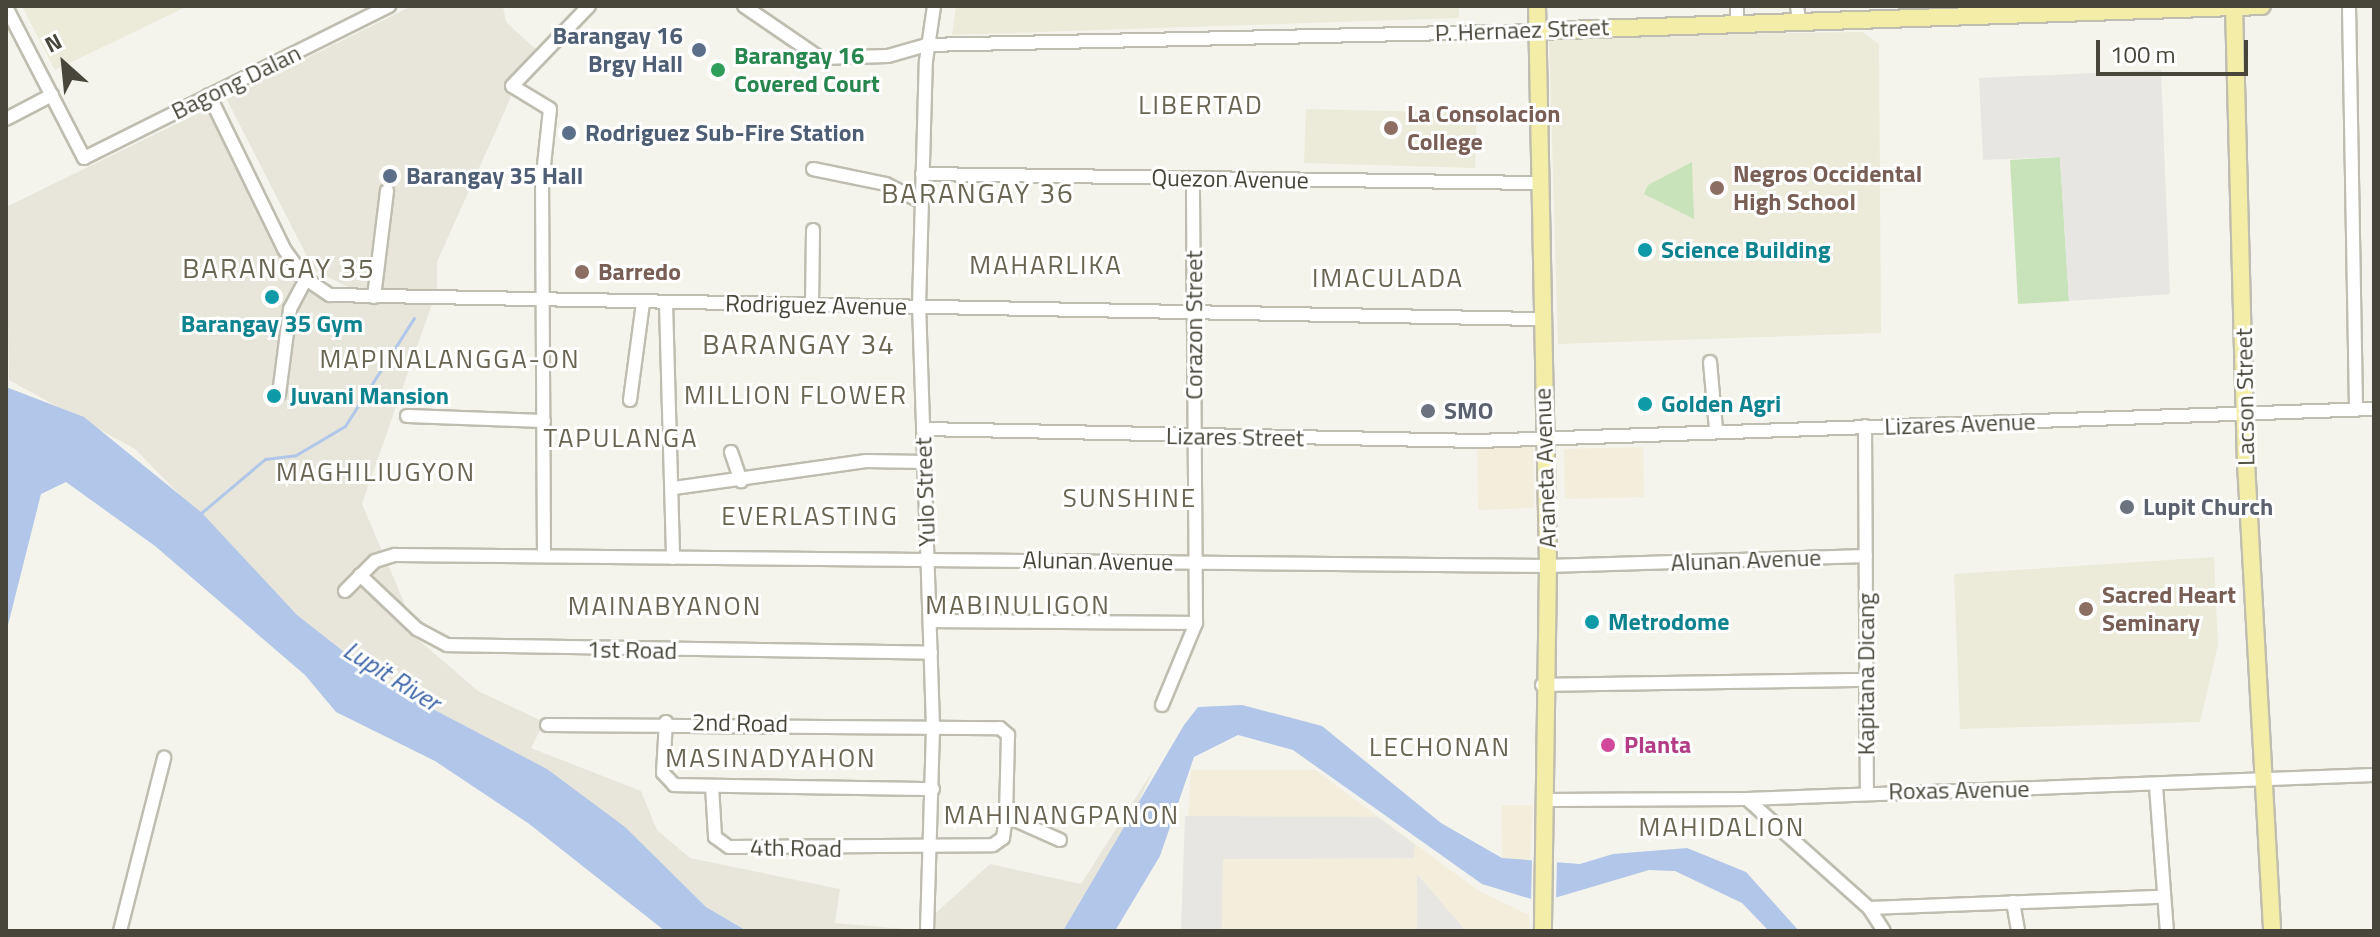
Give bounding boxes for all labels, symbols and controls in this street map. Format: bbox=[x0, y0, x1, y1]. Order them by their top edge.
street label: P. Hernaez Street bbox=[1434, 13, 1610, 47]
place label: Barangay 16 Brgy Hall bbox=[553, 22, 683, 78]
north arrow bbox=[24, 24, 104, 104]
text: N bbox=[39, 24, 68, 61]
scale bar bbox=[2100, 24, 2252, 74]
text: 100 m bbox=[2110, 36, 2176, 72]
street label: Bagong Dalan bbox=[167, 38, 305, 126]
marker: Barangay 16 Brgy Hall bbox=[690, 41, 708, 59]
place label: Barangay 16 Covered Court bbox=[734, 42, 880, 98]
marker: Barangay 16 Covered Court bbox=[709, 61, 727, 79]
district label: LIBERTAD bbox=[1138, 89, 1264, 121]
place label: La Consolacion College bbox=[1407, 100, 1561, 156]
place label: Rodriguez Sub-Fire Station bbox=[585, 119, 865, 147]
marker: La Consolacion College bbox=[1382, 119, 1400, 137]
marker: Rodriguez Sub-Fire Station bbox=[560, 124, 578, 142]
place label: Negros Occidental High School bbox=[1733, 160, 1922, 216]
place label: Barangay 35 Hall bbox=[406, 162, 583, 190]
street label: Quezon Avenue bbox=[1151, 163, 1309, 195]
marker: Barangay 35 Hall bbox=[381, 167, 399, 185]
district label: BARANGAY 36 bbox=[881, 176, 1075, 210]
marker: Negros Occidental High School bbox=[1708, 179, 1726, 197]
place label: Science Building bbox=[1661, 236, 1831, 264]
marker: Science Building bbox=[1636, 241, 1654, 259]
district label: MAHARLIKA bbox=[969, 249, 1123, 281]
street label: Corazon Street bbox=[1180, 250, 1208, 400]
district label: BARANGAY 35 bbox=[182, 251, 376, 285]
place label: Barredo bbox=[598, 258, 681, 286]
district label: IMACULADA bbox=[1312, 262, 1464, 294]
marker: Barredo bbox=[573, 263, 591, 281]
marker: Barangay 35 Gym bbox=[263, 288, 281, 306]
street label: Rodriguez Avenue bbox=[725, 289, 907, 321]
place label: Barangay 35 Gym bbox=[181, 310, 363, 338]
district label: BARANGAY 34 bbox=[702, 327, 896, 361]
street label: Lacson Street bbox=[2229, 328, 2261, 466]
district label: MAPINALANGGA-ON bbox=[319, 343, 581, 375]
district label: MILLION FLOWER bbox=[684, 379, 908, 411]
place label: Juvani Mansion bbox=[290, 382, 449, 410]
marker: Juvani Mansion bbox=[265, 387, 283, 405]
street label: Araneta Avenue bbox=[1528, 387, 1562, 549]
place label: Golden Agri bbox=[1661, 390, 1781, 418]
marker: Golden Agri bbox=[1636, 395, 1654, 413]
place label: SMO bbox=[1444, 397, 1493, 425]
marker: SMO bbox=[1419, 402, 1437, 420]
street label: Lizares Avenue bbox=[1884, 407, 2036, 441]
street label: Lizares Street bbox=[1166, 421, 1304, 453]
district label: TAPULANGA bbox=[543, 422, 699, 454]
street label: Yulo Street bbox=[909, 437, 941, 547]
district label: MAGHILIUGYON bbox=[276, 456, 476, 488]
district label: SUNSHINE bbox=[1063, 482, 1197, 514]
place label: Lupit Church bbox=[2143, 493, 2273, 521]
marker: Lupit Church bbox=[2118, 498, 2136, 516]
district label: EVERLASTING bbox=[721, 500, 899, 532]
street label: Alunan Avenue bbox=[1670, 543, 1822, 577]
street label: Alunan Avenue bbox=[1022, 545, 1174, 577]
place label: Sacred Heart Seminary bbox=[2102, 581, 2236, 637]
district label: MABINULIGON bbox=[925, 589, 1111, 621]
district label: MAINABYANON bbox=[568, 590, 762, 622]
street label: Kapitana Dicang bbox=[1852, 593, 1880, 755]
marker: Sacred Heart Seminary bbox=[2077, 600, 2095, 618]
place label: Metrodome bbox=[1608, 608, 1729, 636]
marker: Metrodome bbox=[1583, 613, 1601, 631]
water label: Lupit River bbox=[338, 634, 446, 718]
street label: 1st Road bbox=[587, 635, 677, 665]
street label: 2nd Road bbox=[692, 708, 788, 738]
district label: LECHONAN bbox=[1369, 731, 1511, 763]
place label: Planta bbox=[1624, 731, 1691, 759]
marker: Planta bbox=[1599, 736, 1617, 754]
district label: MASINADYAHON bbox=[665, 742, 877, 774]
street label: Roxas Avenue bbox=[1888, 774, 2030, 806]
district label: MAHINANGPANON bbox=[944, 799, 1180, 831]
district label: MAHIDALION bbox=[1639, 811, 1805, 843]
street label: 4th Road bbox=[750, 833, 842, 863]

